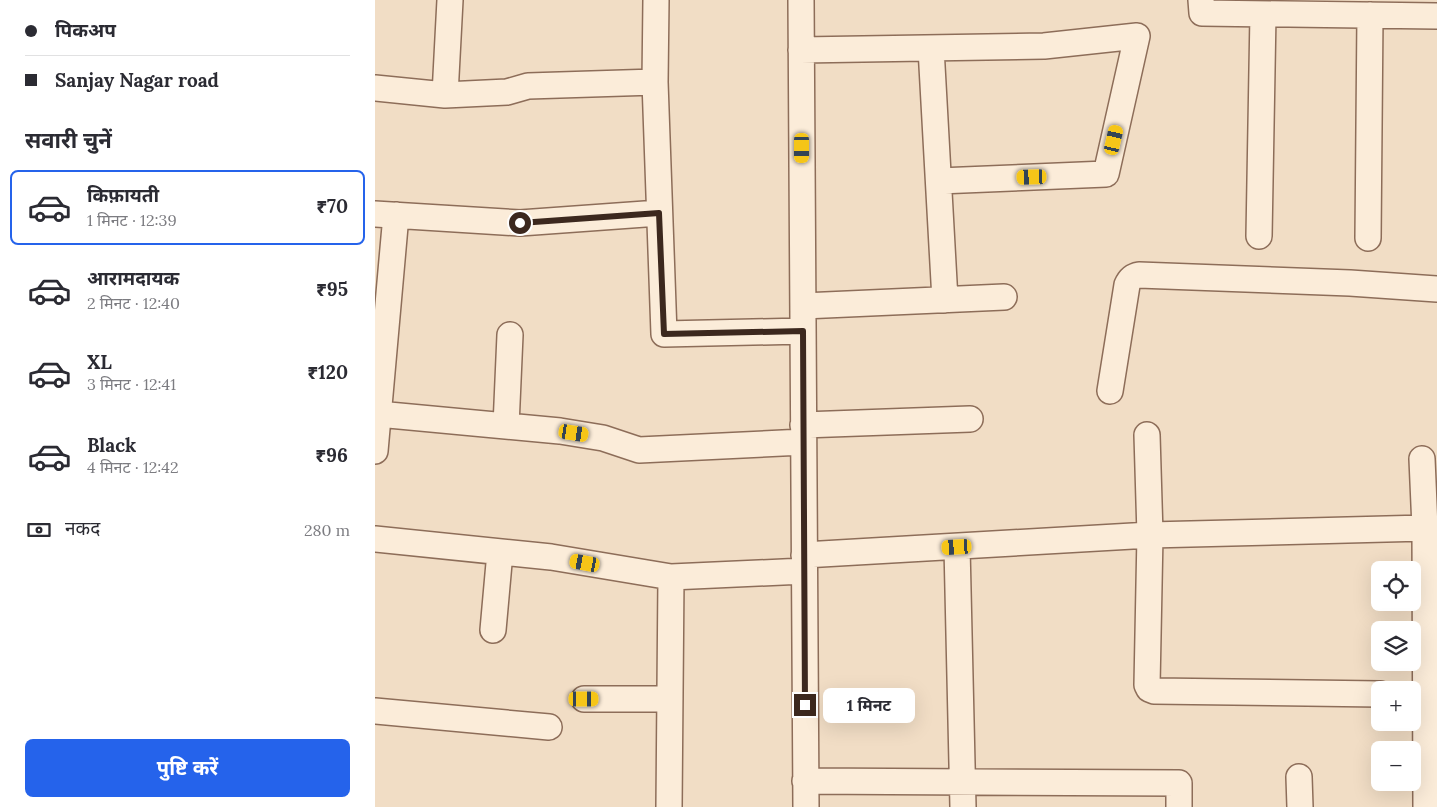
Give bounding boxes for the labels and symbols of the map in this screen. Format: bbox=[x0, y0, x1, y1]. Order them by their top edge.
car bbox=[1103, 124, 1124, 156]
car bbox=[794, 133, 809, 163]
car bbox=[1016, 169, 1047, 185]
route start bbox=[509, 212, 531, 234]
car bbox=[558, 423, 589, 443]
car bbox=[941, 539, 972, 555]
car bbox=[568, 553, 601, 573]
callout: 1 मिनट bbox=[823, 688, 915, 722]
car bbox=[569, 692, 599, 707]
route end bbox=[794, 694, 816, 716]

